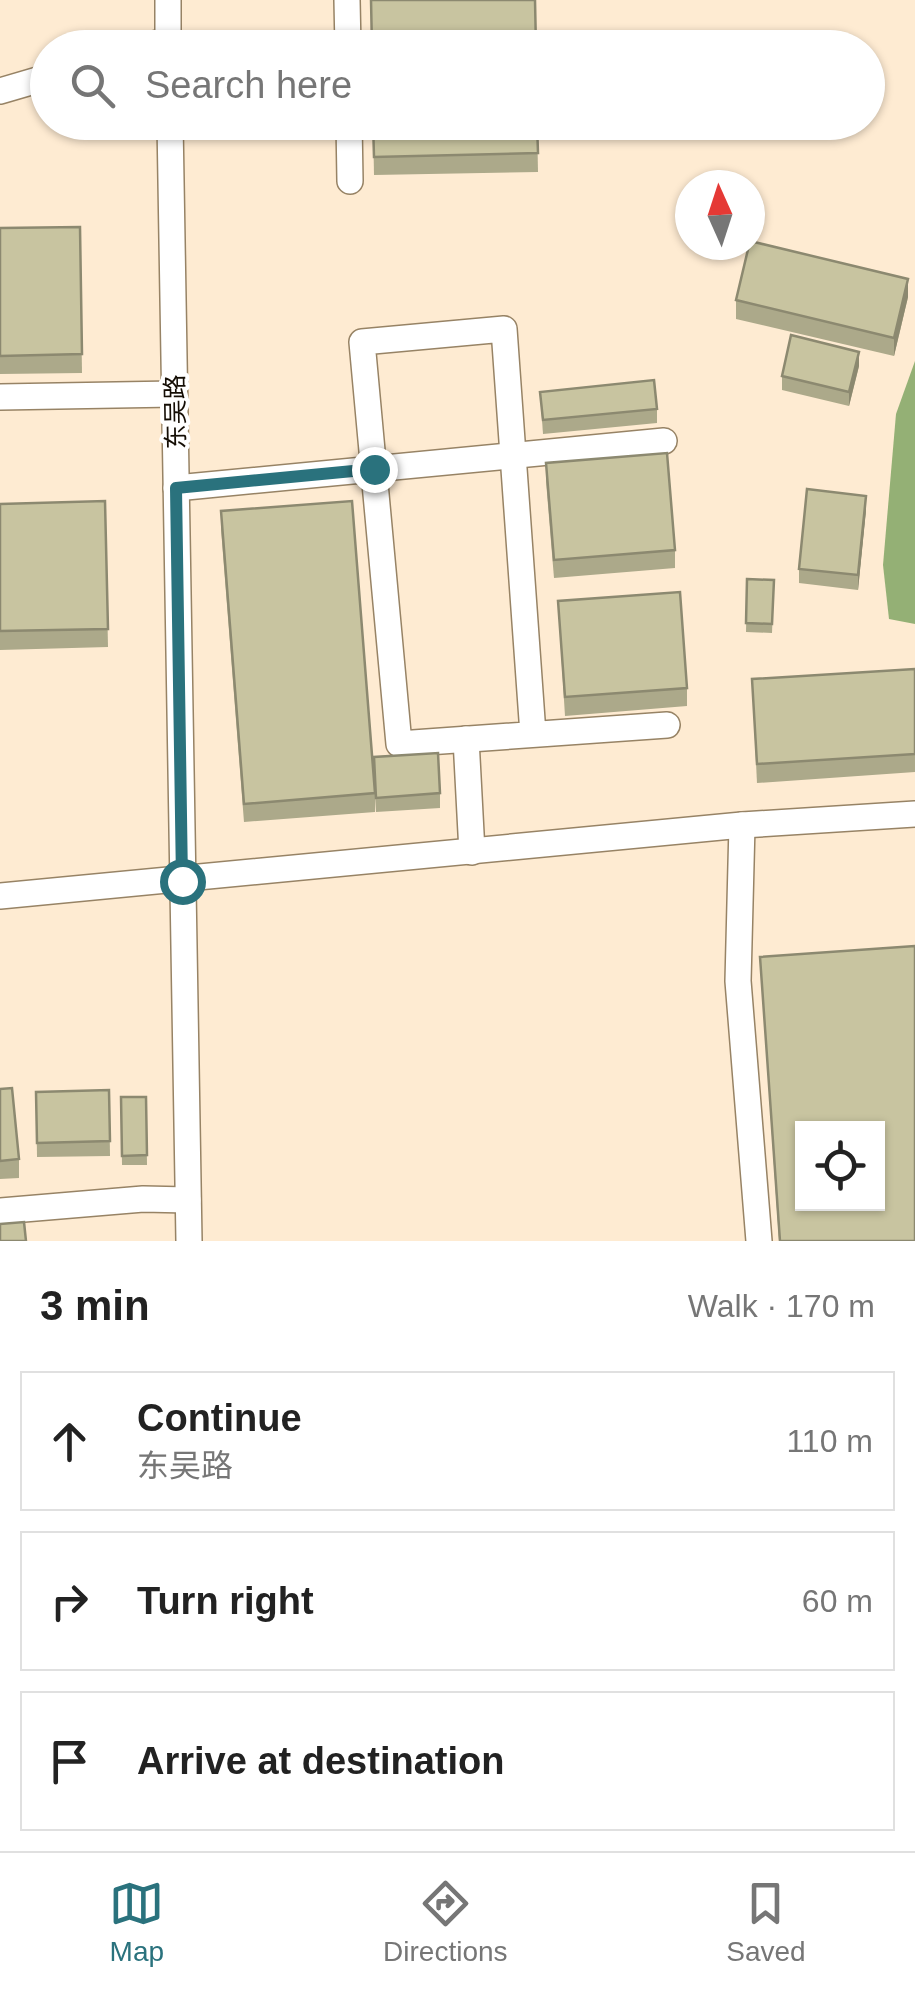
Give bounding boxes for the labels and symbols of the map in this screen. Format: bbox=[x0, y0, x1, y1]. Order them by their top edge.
north arrow bbox=[675, 170, 765, 260]
street label: 东吴路 bbox=[160, 374, 190, 450]
route end bbox=[352, 447, 398, 493]
route start bbox=[160, 859, 206, 905]

